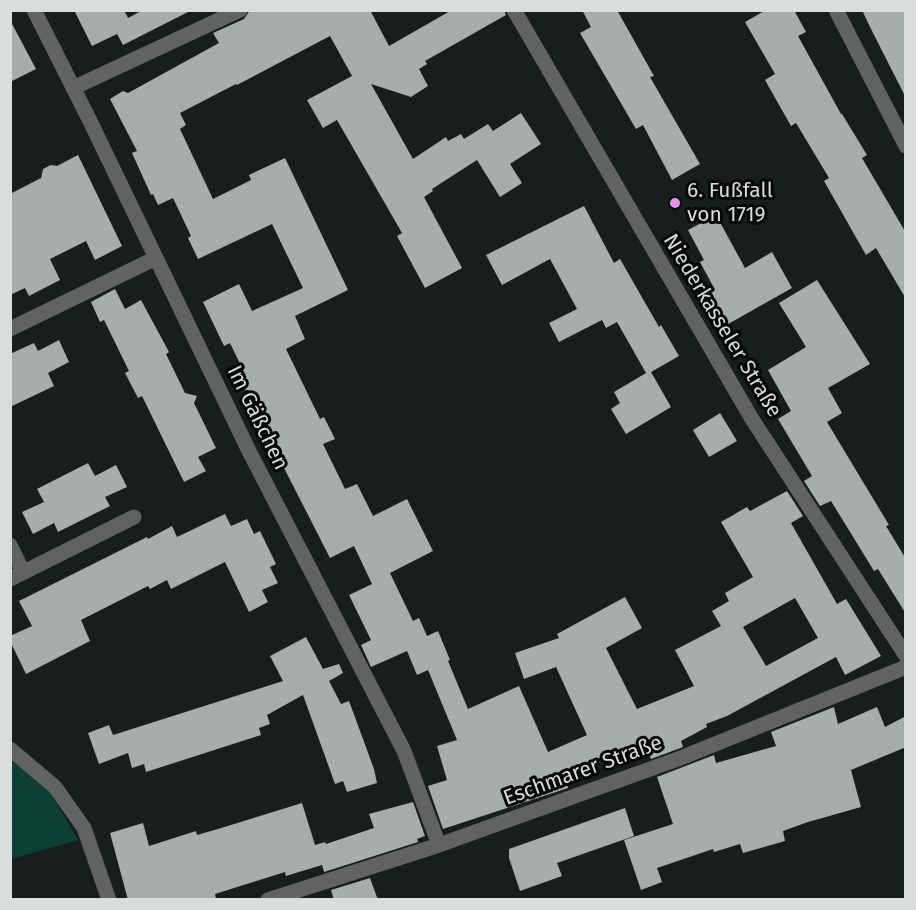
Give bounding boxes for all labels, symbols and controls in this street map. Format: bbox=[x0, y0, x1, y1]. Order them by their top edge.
place label: 6. Fußfall von 1719 bbox=[687, 178, 773, 228]
marker: 6. Fußfall von 1719 bbox=[668, 196, 682, 210]
street label: Niederkasseler Straße bbox=[657, 230, 787, 422]
street label: Im Gäßchen bbox=[221, 362, 293, 474]
street label: Eschmarer Straße bbox=[500, 731, 666, 811]

